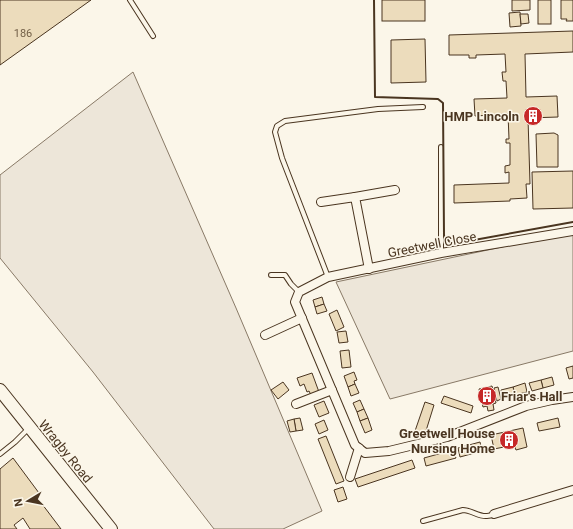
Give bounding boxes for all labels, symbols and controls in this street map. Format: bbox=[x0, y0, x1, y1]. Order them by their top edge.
house number: 186 bbox=[14, 27, 32, 40]
building icon: HMP Lincoln bbox=[522, 105, 544, 127]
place label: HMP Lincoln bbox=[444, 109, 519, 124]
street label: Greetwell Close bbox=[386, 229, 478, 260]
building icon: Friar's Hall bbox=[476, 385, 498, 407]
place label: Friar's Hall bbox=[501, 389, 562, 404]
street label: Wragby Road bbox=[36, 417, 95, 486]
place label: Greetwell House Nursing Home bbox=[399, 426, 495, 456]
building icon: Greetwell House Nursing Home bbox=[498, 429, 520, 451]
north arrow bbox=[8, 481, 48, 521]
text: N bbox=[12, 497, 26, 508]

